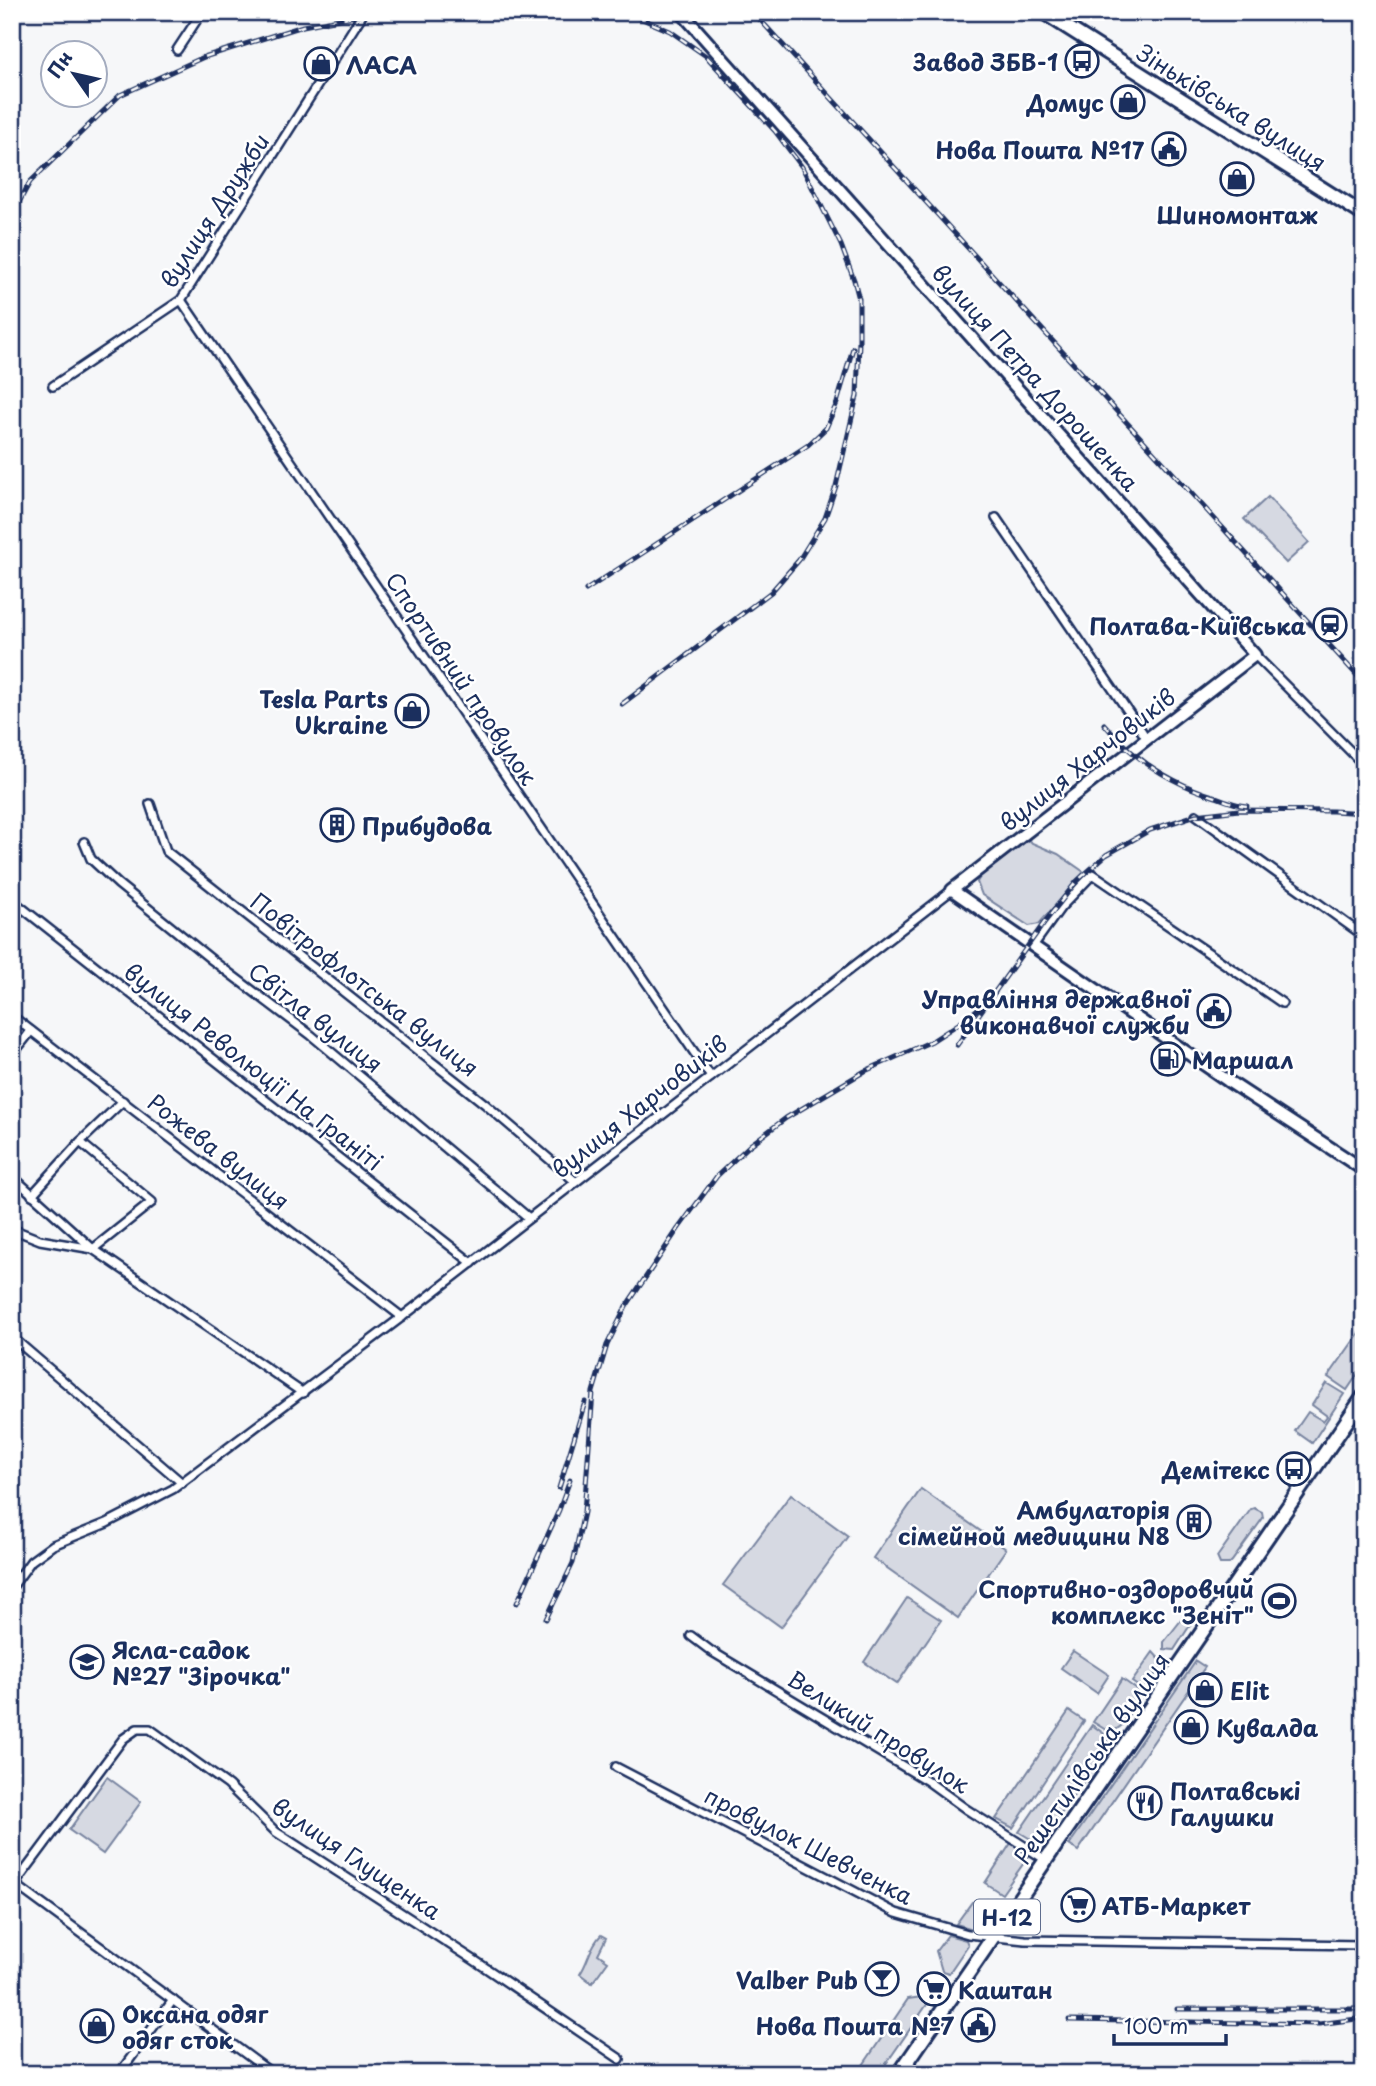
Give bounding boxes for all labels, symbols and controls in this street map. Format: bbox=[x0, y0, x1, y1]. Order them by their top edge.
street label: Зіньківська вулиця bbox=[1131, 35, 1333, 179]
north arrow bbox=[38, 38, 108, 108]
bus stop icon: Завод ЗБВ-1 bbox=[1063, 42, 1101, 80]
place label: Завод ЗБВ-1 bbox=[912, 44, 1058, 79]
text: Пн bbox=[40, 45, 78, 83]
shop icon: ЛАСА bbox=[302, 45, 340, 83]
place label: ЛАСА bbox=[346, 47, 417, 82]
shop icon: Домус bbox=[1109, 83, 1147, 121]
place label: Домус bbox=[1026, 85, 1104, 120]
street label: вулиця Дружби bbox=[151, 126, 277, 294]
public building icon: Нова Пошта №17 bbox=[1150, 130, 1188, 168]
place label: Нова Пошта №17 bbox=[935, 132, 1145, 167]
shop icon: Шиномонтаж bbox=[1218, 160, 1256, 198]
place label: Шиномонтаж bbox=[1156, 197, 1319, 232]
street label: вулиця Петра Дорошенка bbox=[924, 256, 1148, 499]
street label: Спортивний провулок bbox=[378, 564, 547, 792]
station icon: Полтава-Київська bbox=[1311, 606, 1349, 644]
place label: Полтава-Київська bbox=[1089, 608, 1306, 643]
street label: вулиця Харчовиків bbox=[992, 679, 1182, 839]
place label: Tesla Parts Ukraine bbox=[259, 681, 388, 742]
shop icon: Tesla Parts Ukraine bbox=[393, 692, 431, 730]
building icon: Прибудова bbox=[318, 806, 356, 844]
place label: Прибудова bbox=[362, 808, 492, 843]
street label: Повітрофлотська вулиця bbox=[243, 884, 487, 1084]
street label: Світла вулиця bbox=[241, 953, 391, 1081]
street label: вулиця Революції На Граніті bbox=[117, 954, 391, 1178]
place label: Управління державної виконавчої служби bbox=[921, 981, 1192, 1042]
public building icon: Управління державної виконавчої служби bbox=[1195, 992, 1233, 1030]
street label: вулиця Харчовиків bbox=[544, 1026, 734, 1186]
fuel station icon: Маршал bbox=[1149, 1040, 1187, 1078]
place label: Маршал bbox=[1192, 1042, 1294, 1077]
street label: Рожева вулиця bbox=[141, 1084, 297, 1218]
bus stop icon: Демітекс bbox=[1275, 1450, 1313, 1488]
place label: Демітекс bbox=[1161, 1452, 1270, 1487]
place label: Амбулаторія сімейной медицини N8 bbox=[898, 1492, 1170, 1553]
building icon: Амбулаторія сімейной медицини N8 bbox=[1175, 1503, 1213, 1541]
place label: Спортивно-оздоровчий комплекс "Зеніт" bbox=[978, 1571, 1254, 1632]
sports icon: Спортивно-оздоровчий комплекс "Зеніт" bbox=[1260, 1582, 1298, 1620]
place label: Ясла-садок №27 "Зірочка" bbox=[112, 1632, 291, 1693]
school or university icon: Ясла-садок №27 "Зірочка" bbox=[68, 1643, 106, 1681]
street label: Решетилівська вулиця bbox=[1004, 1645, 1178, 1871]
street label: Великий провулок bbox=[781, 1661, 977, 1801]
shop icon: Elit bbox=[1186, 1671, 1224, 1709]
place label: Elit bbox=[1230, 1673, 1270, 1708]
shop icon: Кувалда bbox=[1172, 1708, 1210, 1746]
place label: Кувалда bbox=[1216, 1710, 1319, 1745]
place label: Полтавські Галушки bbox=[1170, 1773, 1301, 1834]
street label: провулок Шевченка bbox=[699, 1777, 920, 1913]
restaurant icon: Полтавські Галушки bbox=[1126, 1784, 1164, 1822]
street label: вулиця Глущенка bbox=[265, 1788, 449, 1928]
supermarket icon: АТБ-Маркет bbox=[1059, 1886, 1097, 1924]
place label: АТБ-Маркет bbox=[1102, 1888, 1251, 1923]
road number: Н-12 bbox=[974, 1899, 1040, 1934]
bar icon: Valber Pub bbox=[863, 1960, 901, 1998]
place label: Valber Pub bbox=[736, 1962, 858, 1997]
supermarket icon: Каштан bbox=[915, 1970, 953, 2008]
place label: Каштан bbox=[958, 1972, 1053, 2007]
place label: Оксана одяг одяг сток bbox=[122, 1996, 268, 2057]
scale bar bbox=[1114, 2002, 1226, 2046]
public building icon: Нова Пошта №7 bbox=[959, 2006, 997, 2044]
shop icon: Оксана одяг одяг сток bbox=[78, 2007, 116, 2045]
place label: Нова Пошта №7 bbox=[756, 2008, 955, 2043]
text: 100 m bbox=[1124, 2009, 1188, 2041]

